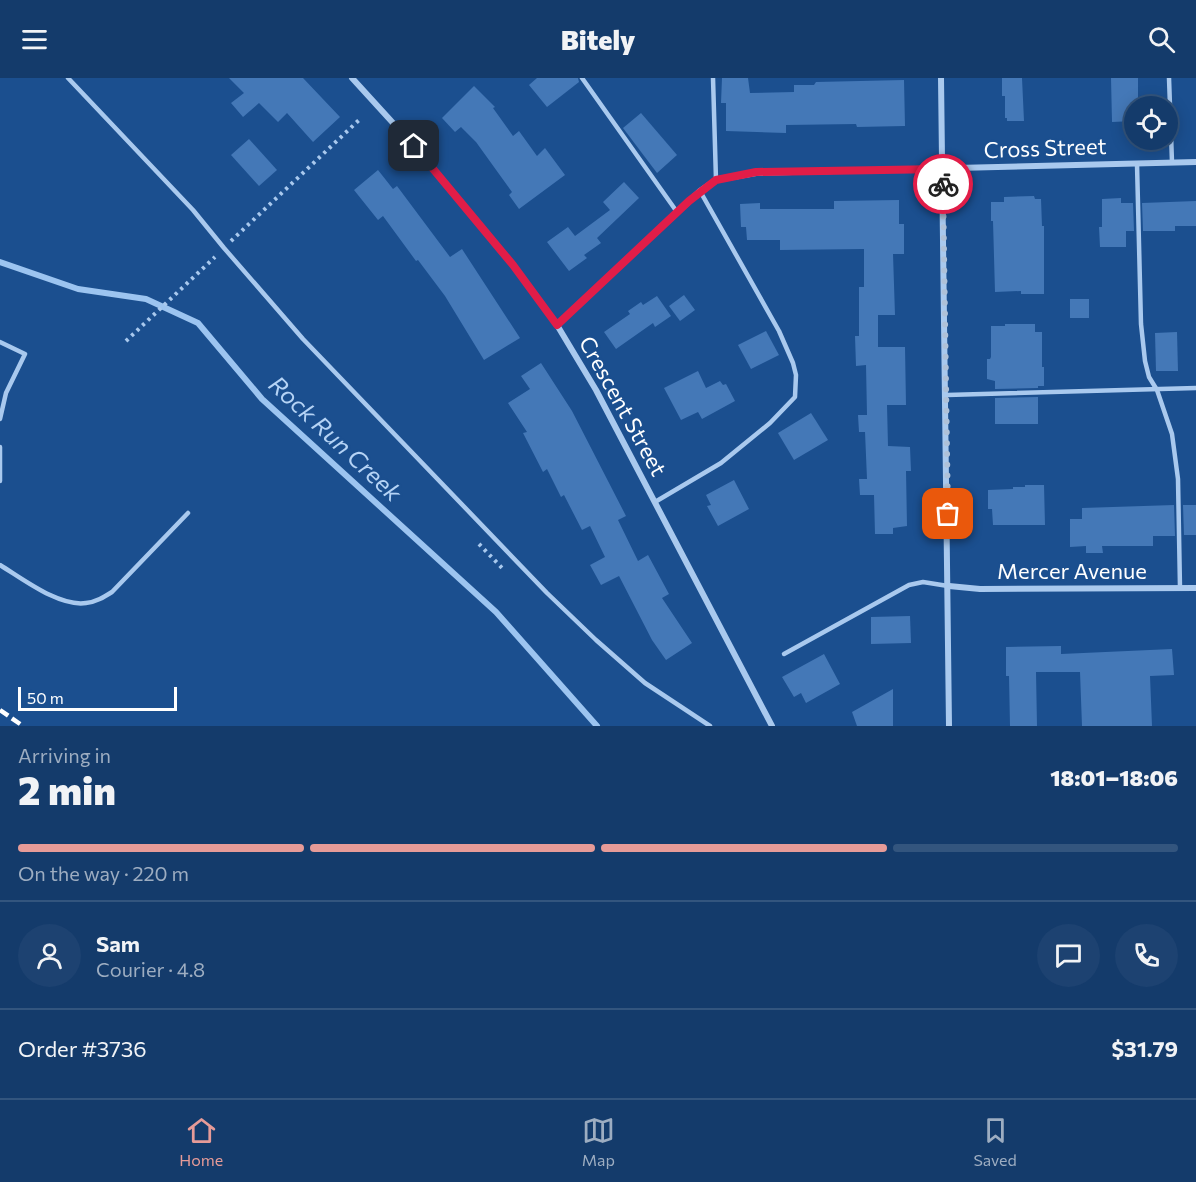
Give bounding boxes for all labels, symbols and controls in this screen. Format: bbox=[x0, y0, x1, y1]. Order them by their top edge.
icon: menu bbox=[18, 23, 51, 56]
text: Bitely bbox=[561, 23, 635, 56]
icon: search bbox=[1145, 23, 1178, 56]
map controls bbox=[1124, 96, 1178, 150]
button: locate bbox=[1124, 96, 1178, 150]
pin bbox=[388, 120, 439, 171]
icon: home bbox=[397, 129, 430, 162]
street label: Cross Street bbox=[983, 132, 1107, 163]
courier bbox=[913, 154, 973, 214]
icon: bike bbox=[927, 168, 960, 201]
street label: Crescent Street bbox=[574, 331, 673, 480]
water label: Rock Run Creek bbox=[264, 369, 409, 507]
pin bbox=[922, 488, 973, 539]
icon: bag bbox=[931, 497, 964, 530]
street label: Mercer Avenue bbox=[997, 557, 1147, 584]
scale bar bbox=[18, 684, 177, 712]
text: 50 m bbox=[27, 688, 64, 707]
text: Arriving in bbox=[18, 743, 111, 767]
text: 18:01–18:06 bbox=[1050, 764, 1178, 791]
text: 2 min bbox=[18, 765, 116, 813]
text: On the way · 220 m bbox=[18, 861, 189, 885]
button: person bbox=[18, 924, 81, 987]
button: chat bbox=[1037, 924, 1100, 987]
button: phone bbox=[1115, 924, 1178, 987]
text: Sam bbox=[96, 930, 140, 957]
text: Courier · 4.8 bbox=[96, 957, 205, 981]
text: Order #3736 bbox=[18, 1035, 147, 1062]
text: $31.79 bbox=[1111, 1035, 1178, 1062]
tab: Home bbox=[179, 1114, 223, 1169]
tab: Map bbox=[582, 1114, 615, 1169]
tab: Saved bbox=[973, 1114, 1017, 1169]

